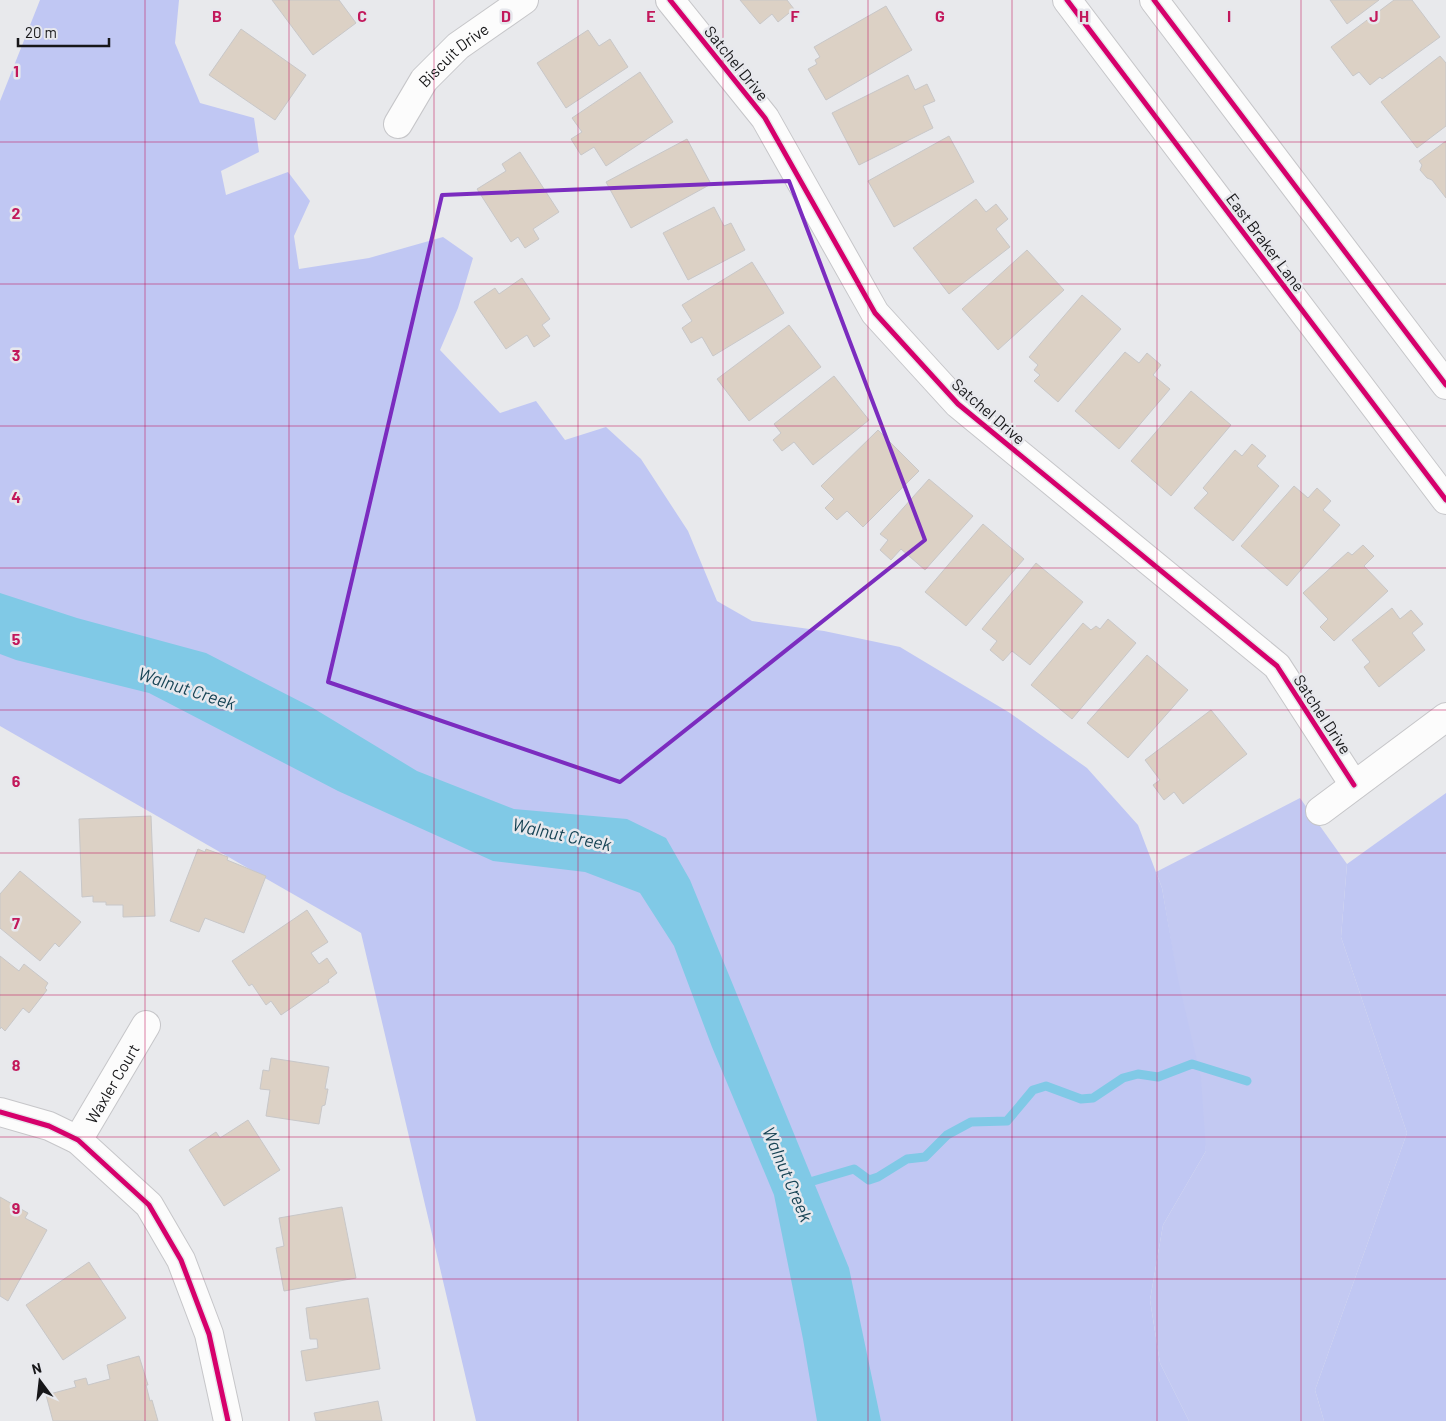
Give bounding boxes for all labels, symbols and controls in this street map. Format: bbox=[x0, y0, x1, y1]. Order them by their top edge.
text: B bbox=[212, 6, 222, 25]
text: C bbox=[357, 6, 367, 25]
text: D bbox=[501, 6, 511, 25]
text: E bbox=[646, 6, 656, 25]
text: F bbox=[791, 6, 800, 25]
text: G bbox=[935, 6, 945, 25]
text: H bbox=[1079, 6, 1089, 25]
text: I bbox=[1227, 6, 1231, 25]
text: J bbox=[1369, 6, 1379, 25]
scale bar bbox=[18, 15, 109, 47]
street label: Biscuit Drive bbox=[414, 18, 492, 90]
street label: Satchel Drive bbox=[701, 22, 773, 104]
text: 20 m bbox=[25, 23, 57, 41]
text: 1 bbox=[13, 61, 19, 80]
street label: East Braker Lane bbox=[1223, 189, 1309, 295]
text: 2 bbox=[12, 203, 21, 222]
text: 3 bbox=[12, 345, 20, 364]
street label: Satchel Drive bbox=[948, 374, 1030, 448]
text: 4 bbox=[11, 487, 21, 506]
text: 5 bbox=[12, 629, 21, 648]
water label: Walnut Creek bbox=[136, 662, 239, 714]
street label: Satchel Drive bbox=[1290, 671, 1356, 757]
text: 6 bbox=[12, 771, 21, 790]
water label: Walnut Creek bbox=[510, 813, 614, 855]
text: 7 bbox=[12, 913, 20, 932]
street label: Waxler Court bbox=[81, 1040, 142, 1126]
text: 8 bbox=[12, 1055, 21, 1074]
water label: Walnut Creek bbox=[758, 1123, 818, 1225]
text: 9 bbox=[12, 1198, 20, 1217]
north arrow bbox=[15, 1356, 65, 1406]
text: N bbox=[30, 1359, 43, 1377]

